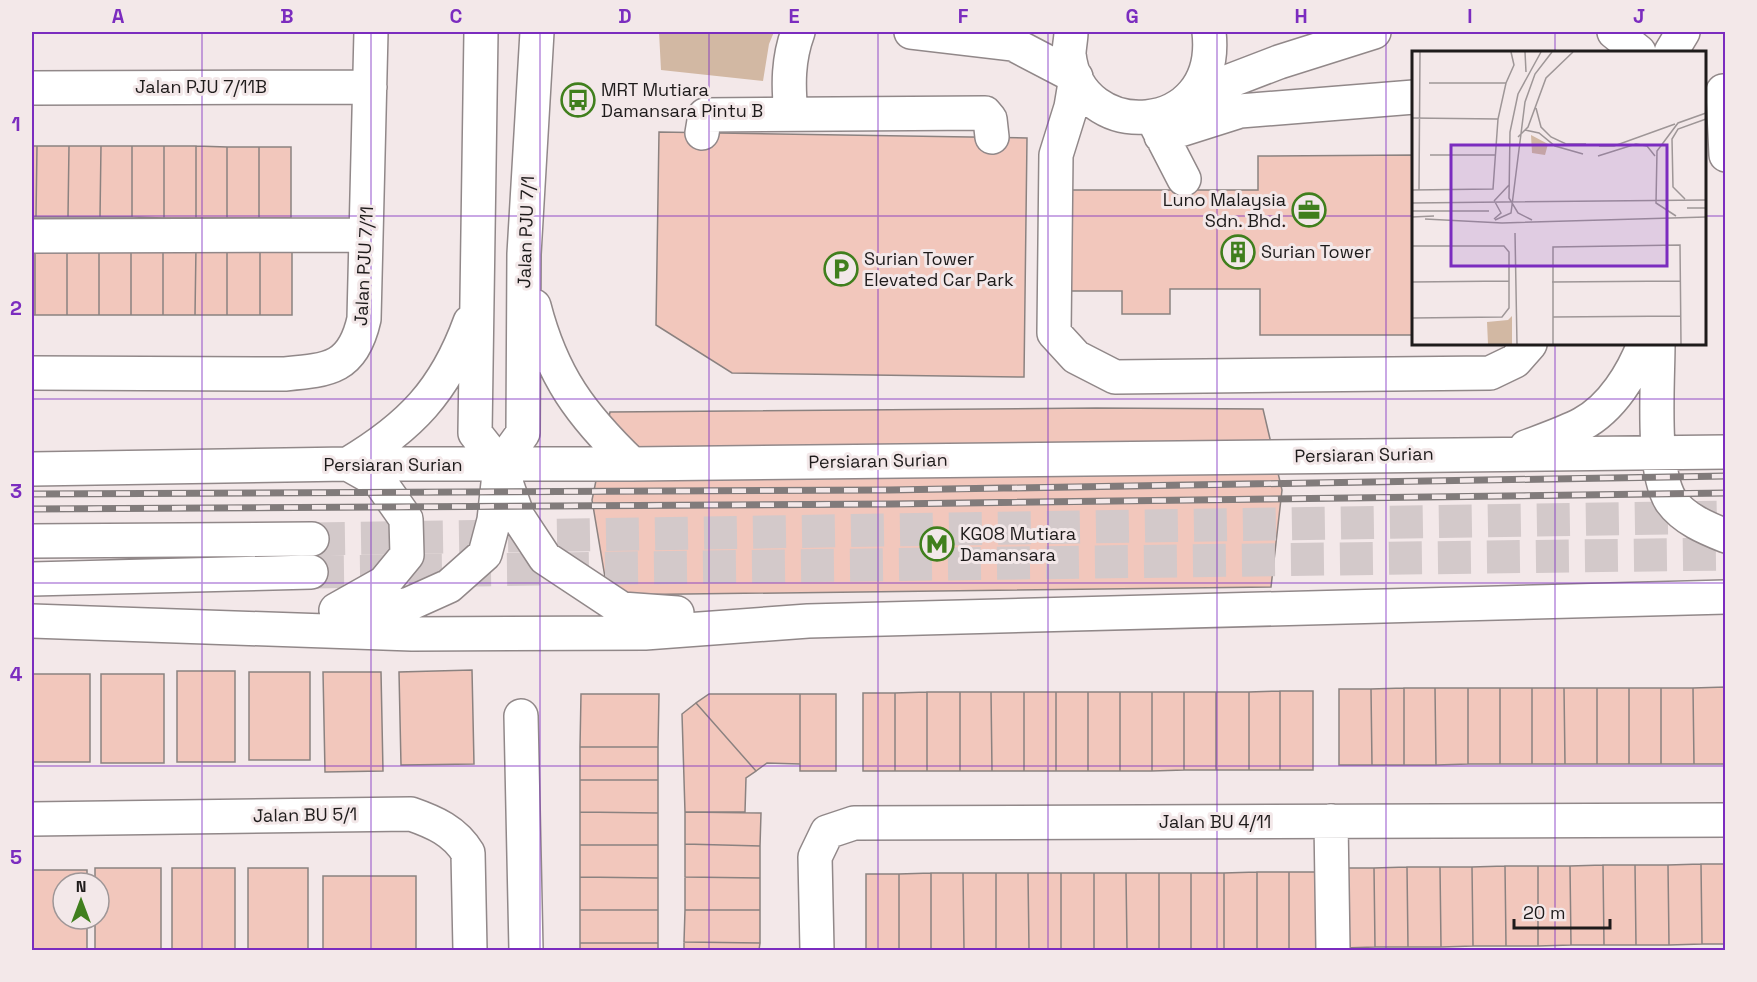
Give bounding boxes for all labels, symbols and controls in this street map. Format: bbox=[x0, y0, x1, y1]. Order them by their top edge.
text: A bbox=[112, 3, 125, 29]
text: B bbox=[280, 3, 294, 29]
text: C bbox=[450, 3, 463, 29]
text: D bbox=[618, 3, 632, 29]
text: E bbox=[788, 3, 800, 29]
text: F bbox=[958, 3, 969, 29]
text: G bbox=[1125, 3, 1139, 29]
text: H bbox=[1294, 3, 1308, 29]
text: I bbox=[1467, 3, 1473, 29]
text: J bbox=[1633, 3, 1645, 29]
inset map bbox=[1412, 51, 1706, 345]
street label: Jalan PJU 7/11B bbox=[135, 75, 267, 98]
place label: MRT Mutiara Damansara Pintu B bbox=[601, 78, 763, 122]
bus stop icon: MRT Mutiara Damansara Pintu B bbox=[560, 82, 596, 118]
text: 1 bbox=[11, 111, 21, 137]
street label: Jalan PJU 7/1 bbox=[512, 175, 539, 289]
place label: Luno Malaysia Sdn. Bhd. bbox=[1163, 188, 1286, 232]
office icon: Luno Malaysia Sdn. Bhd. bbox=[1291, 192, 1327, 228]
street label: Jalan PJU 7/11 bbox=[349, 205, 378, 326]
building icon: Surian Tower bbox=[1220, 234, 1256, 270]
place label: Surian Tower bbox=[1261, 240, 1371, 263]
place label: Surian Tower Elevated Car Park bbox=[864, 247, 1014, 291]
parking icon: Surian Tower Elevated Car Park bbox=[823, 251, 859, 287]
text: 2 bbox=[10, 295, 22, 321]
street label: Persiaran Surian bbox=[1294, 442, 1434, 467]
street label: Persiaran Surian bbox=[808, 448, 948, 473]
street label: Persiaran Surian bbox=[323, 453, 463, 476]
text: 3 bbox=[10, 478, 22, 504]
place label: KG08 Mutiara Damansara bbox=[960, 522, 1076, 566]
metro station icon: KG08 Mutiara Damansara bbox=[919, 526, 955, 562]
text: 4 bbox=[10, 661, 23, 687]
street label: Jalan BU 5/1 bbox=[253, 802, 357, 827]
street label: Jalan BU 4/11 bbox=[1159, 810, 1271, 833]
text: 5 bbox=[10, 844, 22, 870]
north arrow bbox=[51, 871, 111, 931]
text: N bbox=[76, 876, 86, 897]
scale bar bbox=[1514, 892, 1610, 930]
text: 20 m bbox=[1523, 901, 1566, 924]

